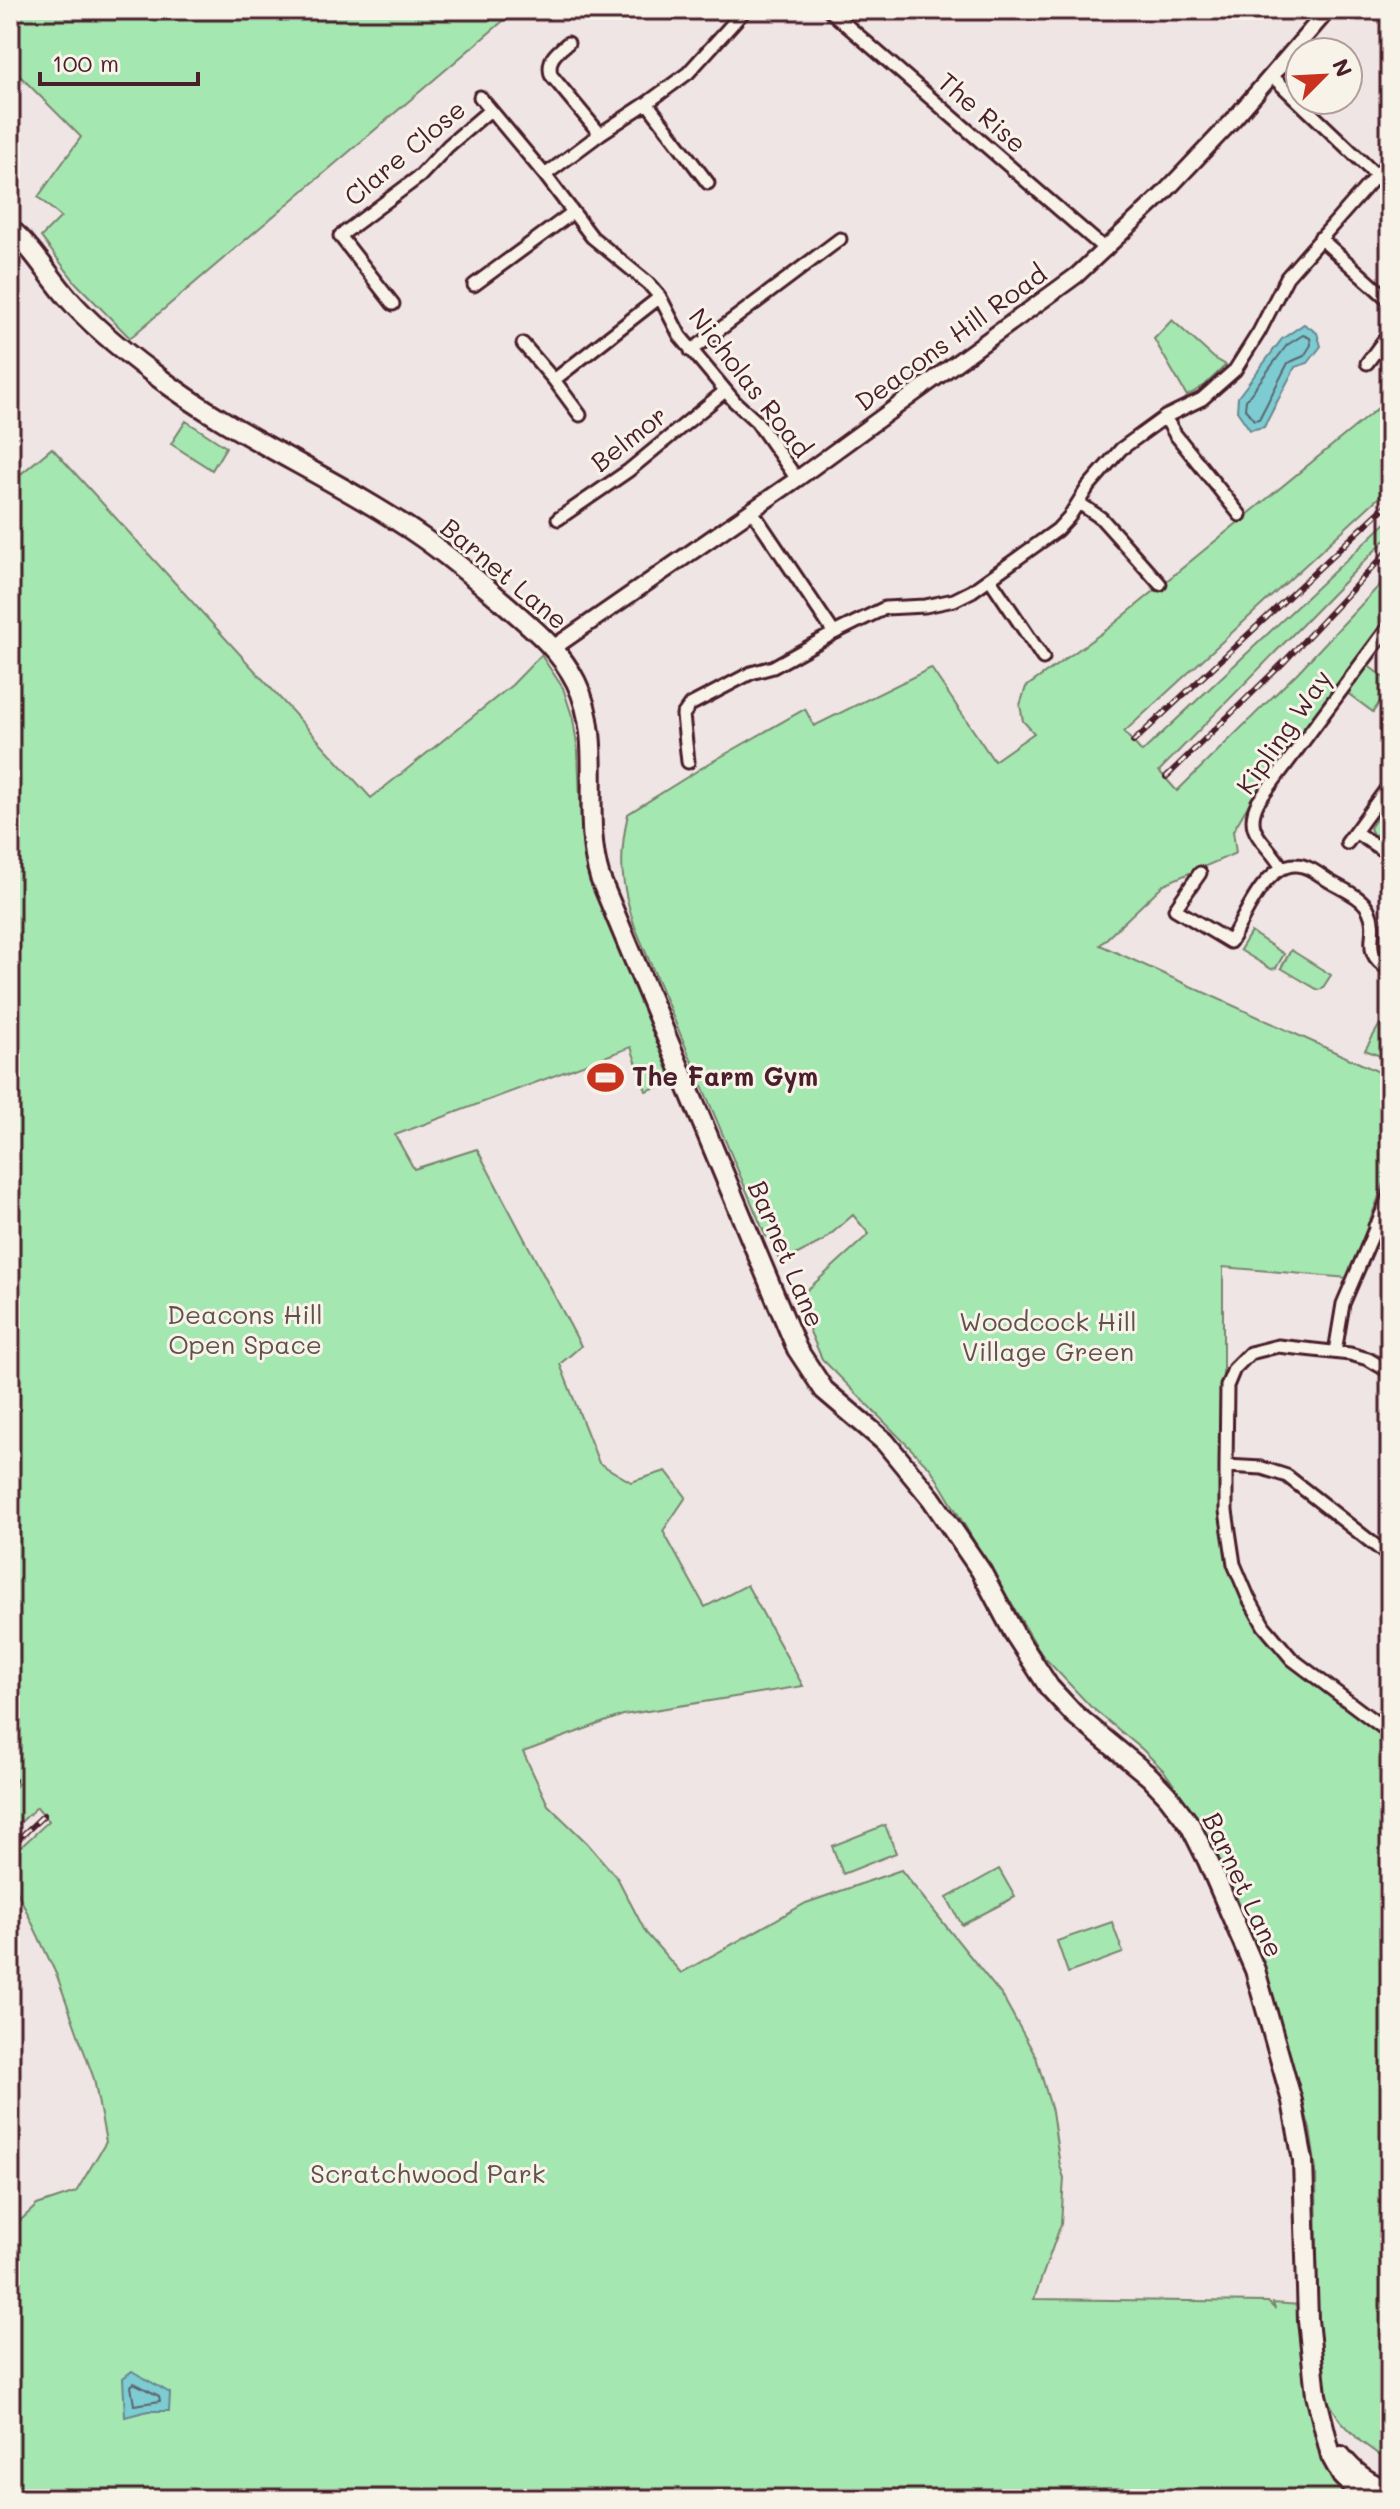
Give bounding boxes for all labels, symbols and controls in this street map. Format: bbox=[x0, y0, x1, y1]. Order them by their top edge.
scale bar bbox=[40, 36, 198, 86]
north arrow bbox=[1284, 36, 1364, 116]
text: 100 m bbox=[52, 47, 119, 78]
text: N bbox=[1326, 54, 1359, 81]
street label: The Rise bbox=[931, 64, 1034, 160]
street label: Clare Close bbox=[337, 92, 472, 213]
street label: Deacons Hill Road bbox=[848, 256, 1053, 418]
street label: Nicholas Road bbox=[682, 301, 820, 464]
street label: Belmor bbox=[583, 398, 674, 479]
street label: Barnet Lane bbox=[434, 510, 575, 636]
street label: Kipling Way bbox=[1228, 662, 1339, 800]
sports icon: The Farm Gym bbox=[587, 1058, 625, 1096]
place label: The Farm Gym bbox=[632, 1059, 818, 1093]
street label: Barnet Lane bbox=[741, 1175, 833, 1332]
park label: Deacons Hill Open Space bbox=[167, 1297, 323, 1361]
park label: Woodcock Hill Village Green bbox=[959, 1304, 1137, 1368]
street label: Barnet Lane bbox=[1196, 1807, 1292, 1962]
park label: Scratchwood Park bbox=[310, 2156, 546, 2190]

